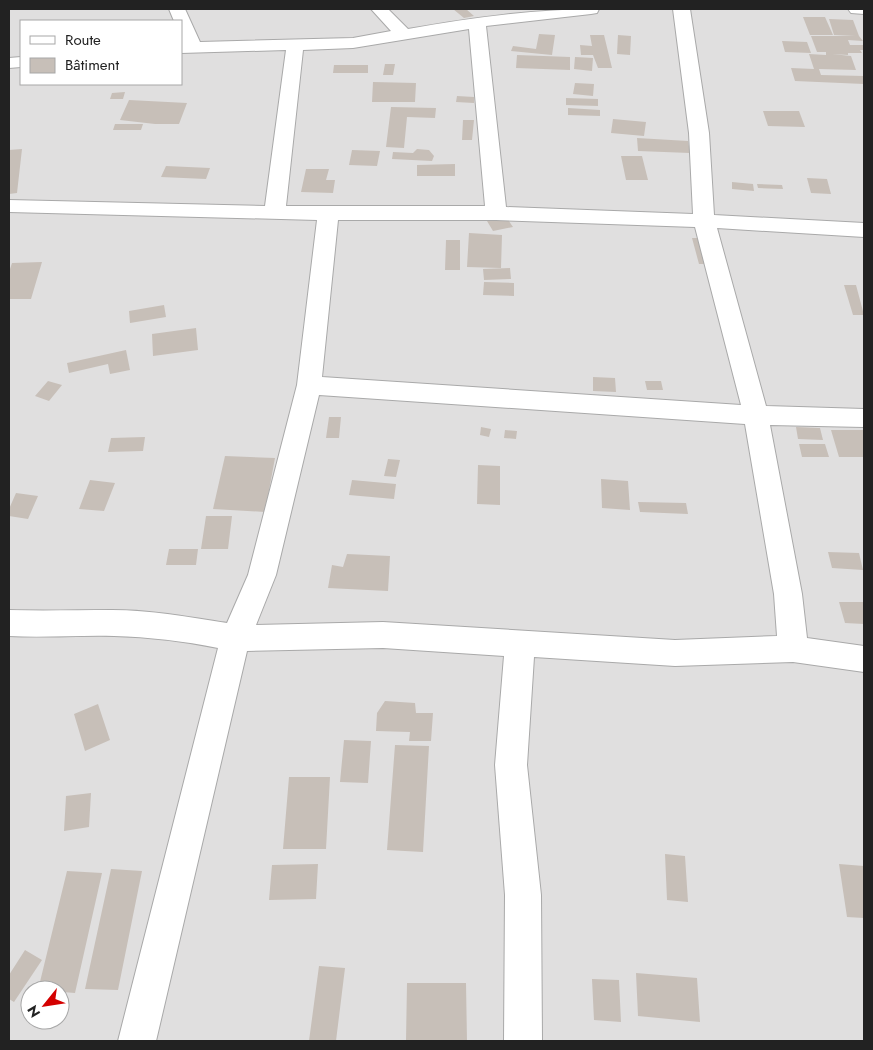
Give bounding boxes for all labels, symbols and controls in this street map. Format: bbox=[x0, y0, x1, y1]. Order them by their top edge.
legend bbox=[20, 20, 182, 85]
text: Route bbox=[65, 29, 101, 51]
text: Bâtiment bbox=[65, 54, 119, 76]
north arrow bbox=[20, 980, 70, 1030]
text: N bbox=[22, 1002, 45, 1021]

